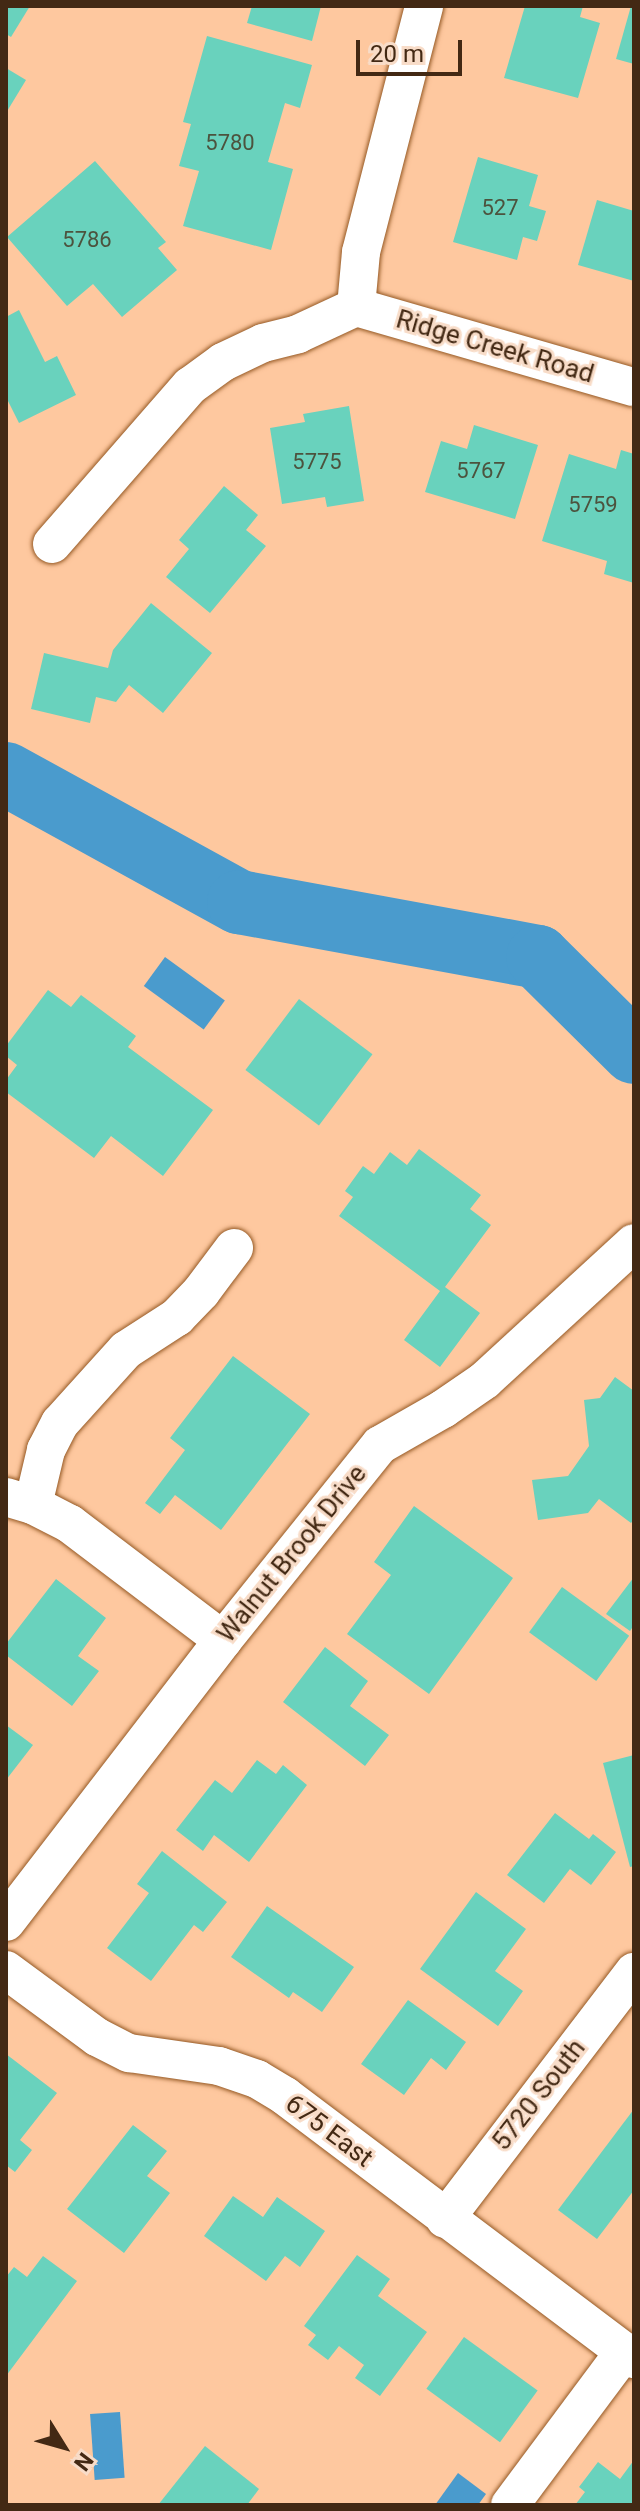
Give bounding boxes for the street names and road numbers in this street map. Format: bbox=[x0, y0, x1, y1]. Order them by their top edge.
street label: Ridge Creek Road bbox=[393, 304, 597, 390]
street label: Walnut Brook Drive bbox=[211, 1459, 373, 1649]
street label: 5720 South bbox=[486, 2033, 592, 2157]
street label: 675 East bbox=[279, 2088, 379, 2174]

